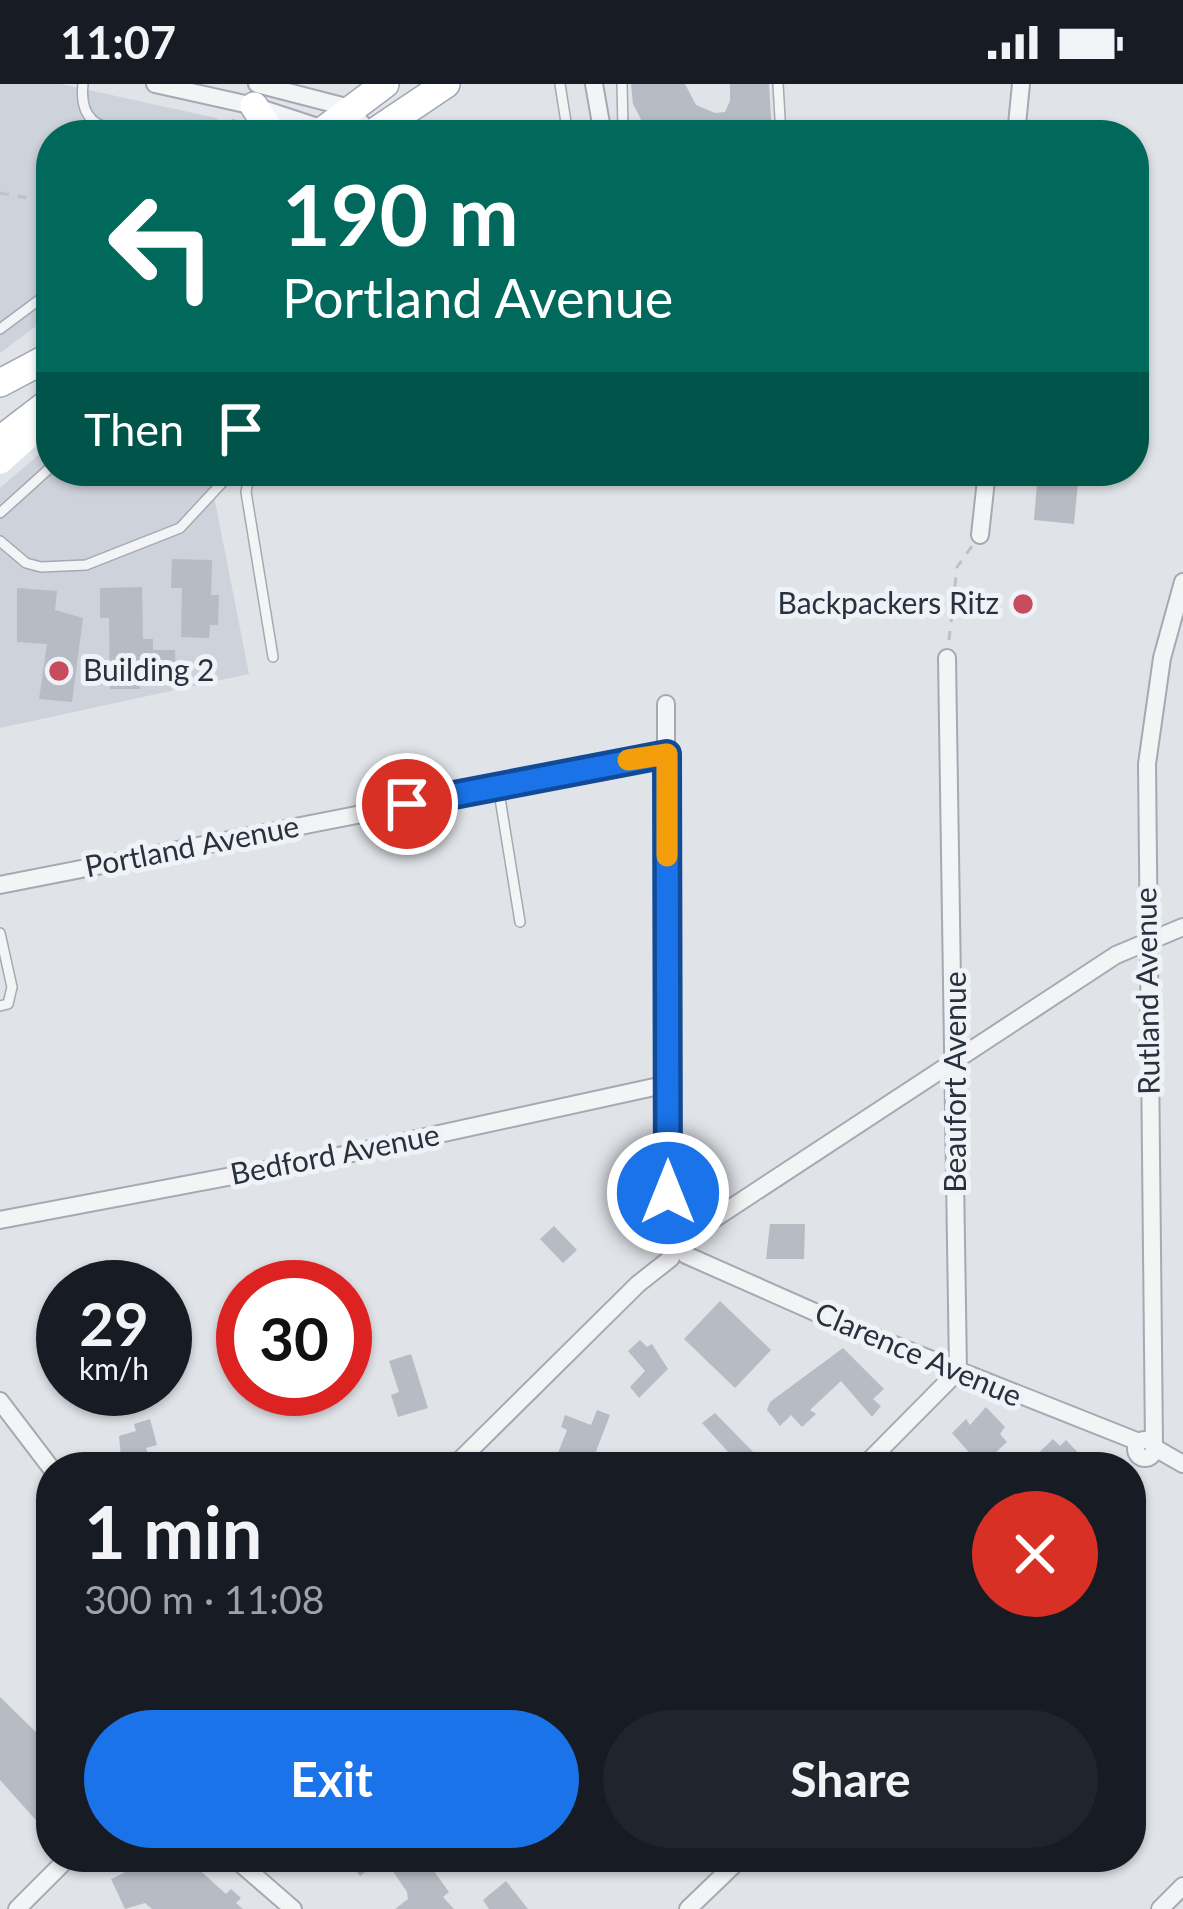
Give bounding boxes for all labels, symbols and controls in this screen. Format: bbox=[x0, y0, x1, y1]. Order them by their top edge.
text: 11:07 bbox=[60, 15, 176, 69]
text: 190 m bbox=[282, 163, 519, 264]
icon: left bbox=[84, 168, 240, 324]
text: Portland Avenue bbox=[282, 265, 673, 330]
icon: arrive bbox=[208, 396, 274, 462]
text: Then bbox=[84, 402, 184, 456]
place label: Backpackers Ritz bbox=[777, 584, 999, 620]
marker: Backpackers Ritz bbox=[1010, 591, 1036, 617]
place label: Building 2 bbox=[83, 651, 215, 687]
marker: Building 2 bbox=[46, 658, 72, 684]
pin bbox=[356, 753, 458, 855]
icon: arrive bbox=[374, 771, 440, 837]
street label: Portland Avenue bbox=[81, 807, 302, 883]
street label: Rutland Avenue bbox=[1126, 887, 1166, 1095]
street label: Beaufort Avenue bbox=[936, 971, 972, 1193]
street label: Bedford Avenue bbox=[227, 1115, 442, 1191]
position arrow bbox=[605, 1130, 731, 1256]
speed limit sign: 30 bbox=[216, 1260, 372, 1416]
text: 29 bbox=[79, 1287, 149, 1359]
street label: Clarence Avenue bbox=[810, 1293, 1027, 1413]
text: km/h bbox=[79, 1350, 149, 1386]
text: 1 min bbox=[84, 1488, 262, 1574]
button: close bbox=[972, 1491, 1098, 1617]
text: 300 m · 11:08 bbox=[84, 1576, 324, 1622]
button: Exit bbox=[84, 1710, 579, 1848]
button: Share bbox=[603, 1710, 1098, 1848]

